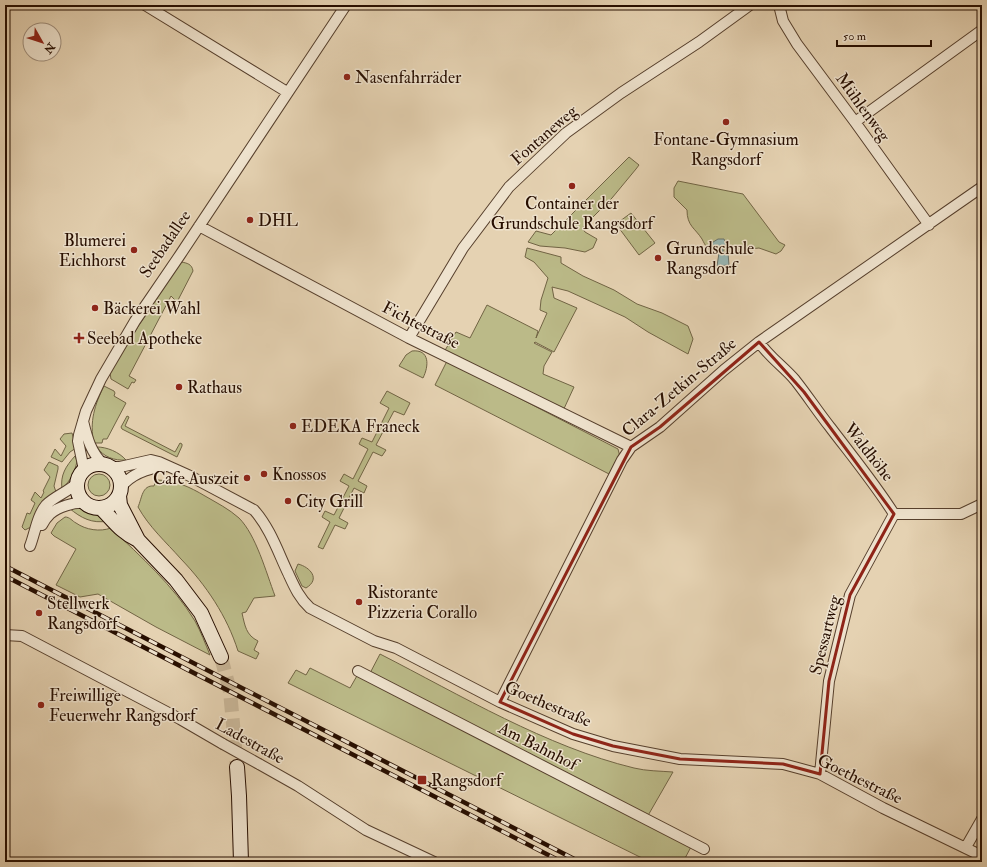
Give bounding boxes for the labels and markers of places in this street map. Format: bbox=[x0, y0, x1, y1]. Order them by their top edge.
place label: Nasenfahrräder bbox=[355, 67, 462, 88]
marker: Nasenfahrräder bbox=[342, 72, 352, 82]
marker: Fontane-Gymnasium Rangsdorf bbox=[721, 117, 731, 127]
place label: Fontane-Gymnasium Rangsdorf bbox=[653, 129, 799, 170]
marker: Container der Grundschule Rangsdorf bbox=[567, 181, 577, 191]
place label: Container der Grundschule Rangsdorf bbox=[491, 193, 656, 234]
place label: DHL bbox=[258, 210, 299, 231]
marker: DHL bbox=[245, 215, 255, 225]
place label: Blumerei Eichhorst bbox=[59, 230, 126, 271]
place label: Grundschule Rangsdorf bbox=[666, 238, 754, 279]
marker: Blumerei Eichhorst bbox=[129, 245, 139, 255]
marker: Grundschule Rangsdorf bbox=[653, 253, 663, 263]
place label: Bäckerei Wahl bbox=[103, 298, 201, 319]
marker: Bäckerei Wahl bbox=[90, 303, 100, 313]
place label: Seebad Apotheke bbox=[87, 328, 202, 350]
marker: Seebad Apotheke bbox=[74, 333, 84, 343]
place label: Rathaus bbox=[187, 377, 242, 398]
marker: Rathaus bbox=[174, 382, 184, 392]
place label: EDEKA Franeck bbox=[301, 416, 420, 437]
marker: EDEKA Franeck bbox=[288, 421, 298, 431]
place label: Knossos bbox=[272, 464, 327, 485]
place label: Cafe Auszeit bbox=[153, 468, 239, 489]
marker: Knossos bbox=[259, 469, 269, 479]
marker: Cafe Auszeit bbox=[242, 473, 252, 483]
place label: City Grill bbox=[296, 491, 364, 513]
marker: City Grill bbox=[283, 496, 293, 506]
place label: Ristorante Pizzeria Corallo bbox=[367, 582, 477, 623]
place label: Stellwerk Rangsdorf bbox=[47, 593, 120, 634]
marker: Ristorante Pizzeria Corallo bbox=[354, 597, 364, 607]
marker: Stellwerk Rangsdorf bbox=[34, 608, 44, 618]
place label: Freiwillige Feuerwehr Rangsdorf bbox=[49, 685, 198, 726]
marker: Freiwillige Feuerwehr Rangsdorf bbox=[36, 700, 46, 710]
place label: Rangsdorf bbox=[431, 770, 504, 791]
marker: Rangsdorf bbox=[416, 774, 428, 786]

